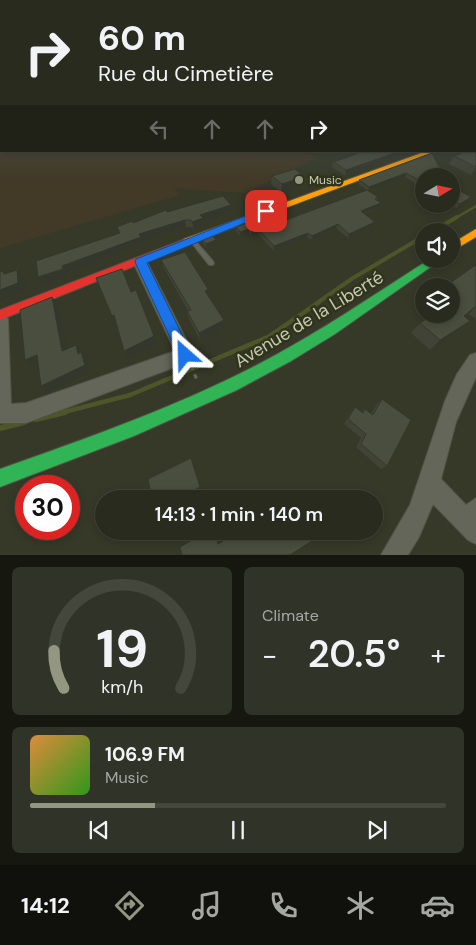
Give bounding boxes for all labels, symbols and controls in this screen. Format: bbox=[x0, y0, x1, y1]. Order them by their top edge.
text: 60 m bbox=[98, 15, 186, 61]
icon: right bbox=[15, 20, 80, 85]
text: Rue du Cimetière bbox=[98, 59, 274, 88]
icon: left bbox=[145, 115, 173, 143]
icon: ahead bbox=[198, 115, 226, 143]
icon: ahead bbox=[251, 115, 279, 143]
icon: right bbox=[304, 115, 332, 143]
north arrow bbox=[415, 168, 460, 212]
map controls bbox=[415, 168, 460, 323]
place label: Music bbox=[309, 172, 342, 188]
marker: Music bbox=[293, 174, 305, 186]
pin bbox=[245, 190, 287, 232]
icon: arrive bbox=[252, 197, 280, 225]
button: sound bbox=[415, 223, 460, 268]
street label: Avenue de la Liberté bbox=[230, 265, 388, 373]
button: layers bbox=[415, 278, 460, 323]
position arrow bbox=[158, 328, 210, 380]
speed limit sign: 30 bbox=[15, 475, 80, 540]
text: 14:13 · 1 min · 140 m bbox=[155, 502, 323, 527]
text: Climate bbox=[262, 605, 319, 626]
text: 19 bbox=[96, 615, 148, 683]
text: 20.5° bbox=[308, 629, 400, 679]
text: − bbox=[262, 637, 277, 674]
text: + bbox=[431, 637, 446, 674]
text: km/h bbox=[101, 675, 143, 699]
text: 106.9 FM bbox=[105, 742, 185, 767]
text: Music bbox=[105, 767, 149, 788]
icon: previous bbox=[85, 816, 113, 844]
icon: pause bbox=[224, 816, 252, 844]
icon: next bbox=[363, 816, 391, 844]
icon: directions bbox=[112, 888, 147, 923]
icon: music bbox=[189, 888, 224, 923]
icon: phone bbox=[266, 888, 301, 923]
icon: climate bbox=[343, 888, 378, 923]
icon: car bbox=[420, 888, 455, 923]
text: 14:12 bbox=[21, 891, 70, 920]

